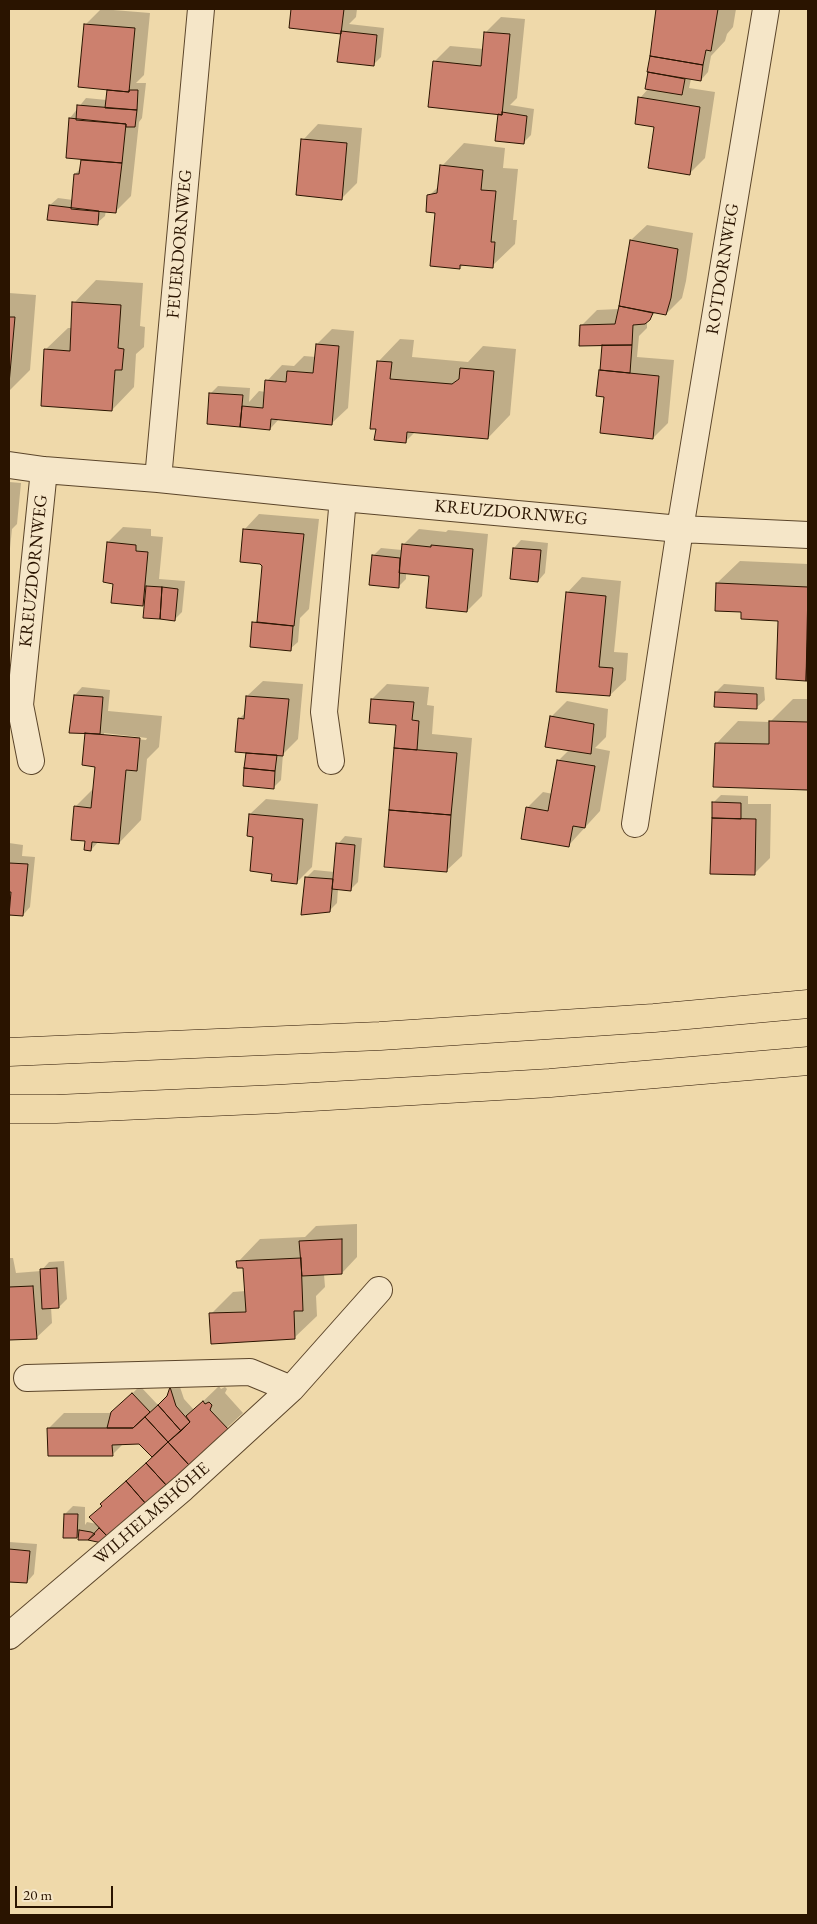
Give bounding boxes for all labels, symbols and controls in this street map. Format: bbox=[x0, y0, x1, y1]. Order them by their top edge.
street label: FEUERDORNWEG bbox=[163, 168, 197, 320]
street label: ROTDORNWEG bbox=[702, 202, 744, 336]
street label: KREUZDORNWEG bbox=[15, 494, 53, 648]
street label: KREUZDORNWEG bbox=[434, 496, 588, 530]
street label: WILHELMSHÖHE bbox=[90, 1458, 214, 1570]
scale bar bbox=[18, 1876, 115, 1908]
text: 20 m bbox=[23, 1885, 52, 1904]

